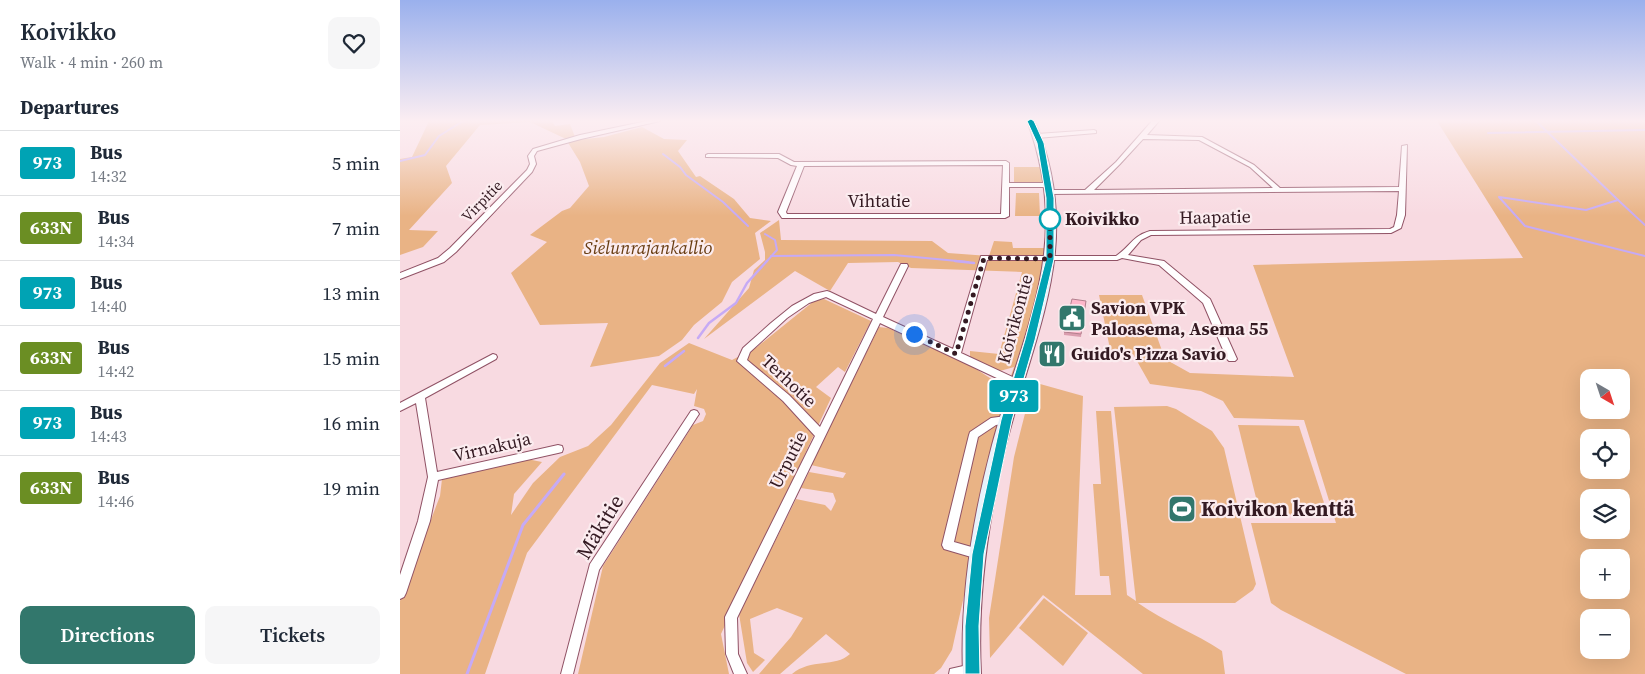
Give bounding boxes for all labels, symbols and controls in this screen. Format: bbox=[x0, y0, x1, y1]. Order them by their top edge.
text: Koivikko bbox=[20, 15, 116, 48]
button: heart bbox=[328, 17, 380, 69]
text: Walk · 4 min · 260 m bbox=[20, 51, 163, 73]
text: Departures bbox=[20, 94, 119, 120]
text: Bus bbox=[90, 139, 122, 165]
text: 973 bbox=[33, 150, 62, 175]
text: 5 min bbox=[332, 150, 380, 176]
text: 14:32 bbox=[90, 165, 127, 187]
street label: Virpitie bbox=[456, 175, 507, 226]
street label: Vihtatie bbox=[847, 188, 911, 213]
street label: Haapatie bbox=[1179, 203, 1251, 230]
text: Bus bbox=[97, 204, 130, 230]
place label: Koivikko bbox=[1065, 206, 1139, 231]
marker: Koivikko bbox=[1039, 208, 1061, 230]
text: 633N bbox=[30, 215, 72, 240]
text: 7 min bbox=[332, 215, 380, 241]
text: 14:34 bbox=[97, 230, 134, 252]
park label: Sielunrajankallio bbox=[584, 235, 713, 260]
text: Bus bbox=[90, 269, 122, 295]
street label: Koivikontie bbox=[991, 271, 1038, 366]
text: 973 bbox=[33, 280, 62, 305]
text: 13 min bbox=[322, 280, 380, 306]
text: 14:40 bbox=[90, 295, 127, 317]
place label: Savion VPK Paloasema, Asema 55 bbox=[1091, 295, 1268, 341]
public building icon: Savion VPK Paloasema, Asema 55 bbox=[1057, 303, 1087, 333]
your location bbox=[902, 322, 927, 347]
text: Bus bbox=[97, 334, 130, 360]
restaurant icon: Guido's Pizza Savio bbox=[1037, 339, 1067, 369]
place label: Guido's Pizza Savio bbox=[1071, 341, 1226, 366]
text: 633N bbox=[30, 345, 72, 370]
text: 15 min bbox=[322, 345, 380, 371]
street label: Terhotie bbox=[756, 349, 822, 413]
text: 14:42 bbox=[97, 360, 134, 382]
north arrow bbox=[1580, 369, 1630, 419]
map controls bbox=[1580, 369, 1630, 659]
line badge: 973 bbox=[985, 380, 1043, 412]
text: 973 bbox=[999, 383, 1029, 408]
text: Bus bbox=[90, 399, 122, 425]
text: 973 bbox=[33, 410, 62, 435]
text: 16 min bbox=[322, 410, 380, 436]
text: 14:43 bbox=[90, 425, 127, 447]
street label: Virnakuja bbox=[451, 425, 534, 468]
street label: Urputie bbox=[762, 427, 813, 493]
button: locate bbox=[1580, 429, 1630, 479]
text: Bus bbox=[97, 464, 130, 490]
text: 633N bbox=[30, 475, 72, 500]
text: 19 min bbox=[322, 475, 380, 501]
street label: Mäkitie bbox=[569, 489, 630, 565]
button: layers bbox=[1580, 489, 1630, 539]
text: 14:46 bbox=[97, 490, 134, 512]
sports icon: Koivikon kenttä bbox=[1167, 494, 1197, 524]
place label: Koivikon kenttä bbox=[1201, 494, 1355, 523]
button: + bbox=[1580, 549, 1630, 599]
button: Directions bbox=[20, 606, 195, 664]
button: Tickets bbox=[205, 606, 380, 664]
button: − bbox=[1580, 609, 1630, 659]

